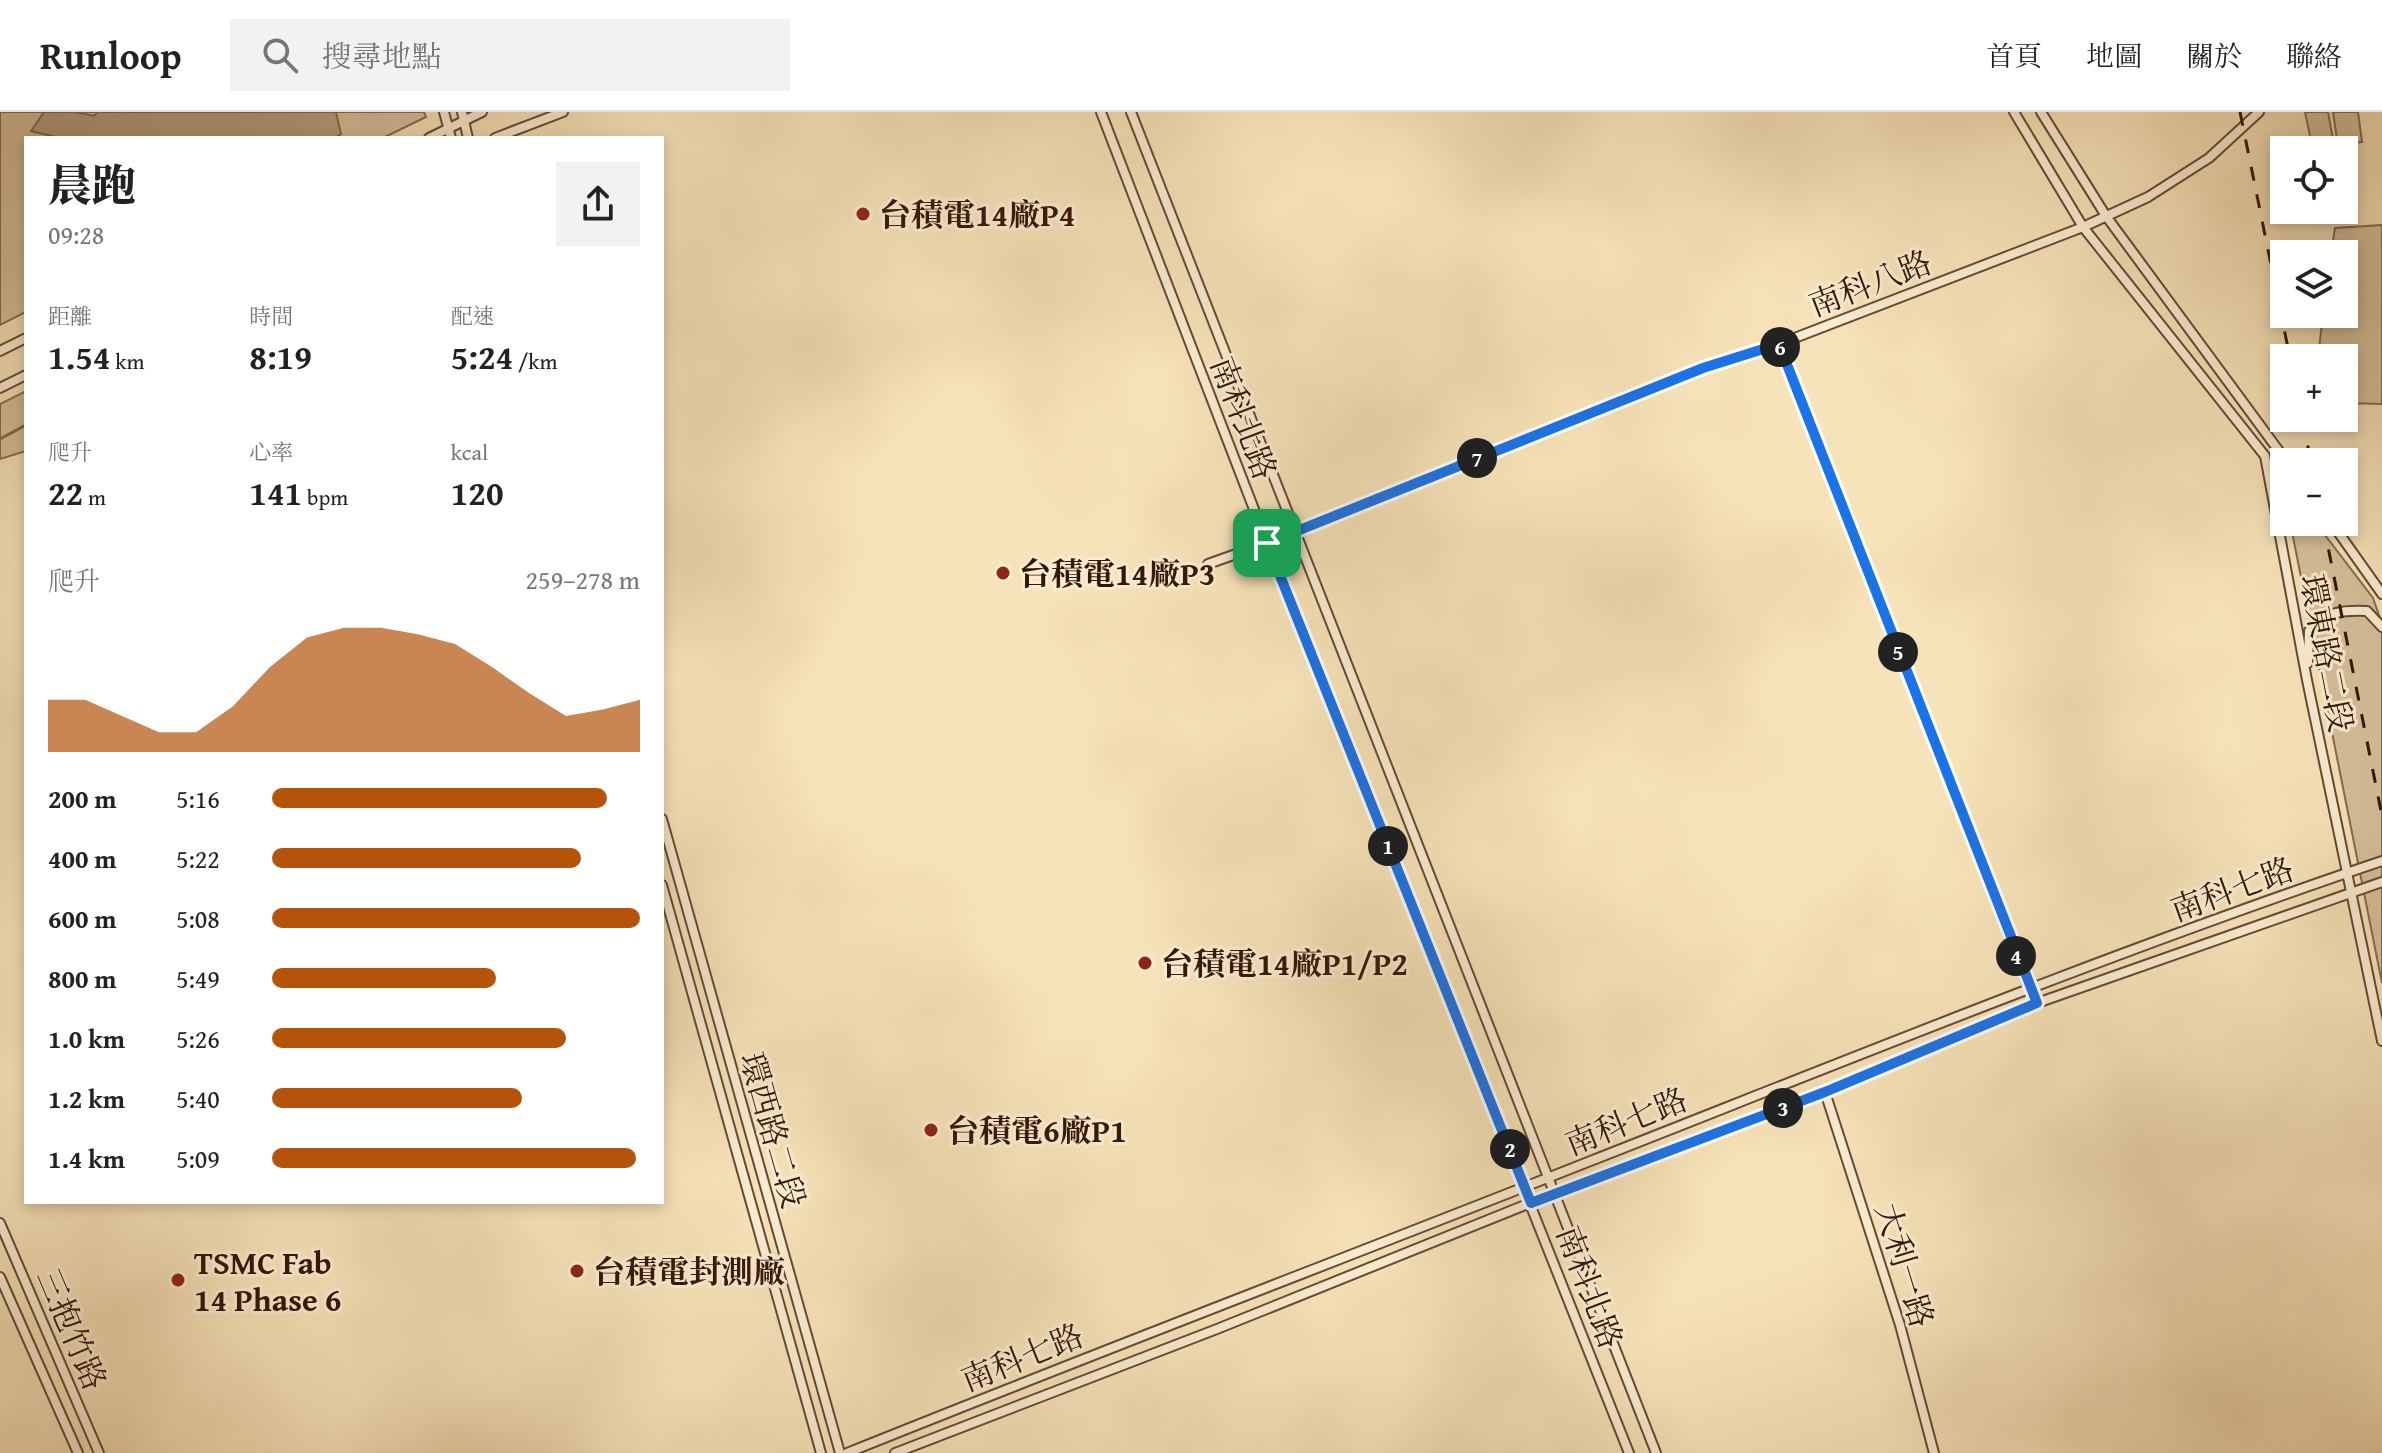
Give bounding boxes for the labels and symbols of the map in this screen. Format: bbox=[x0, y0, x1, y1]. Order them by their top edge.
place label: 台積電14廠P4 bbox=[879, 191, 1075, 238]
marker: 台積電14廠P4 bbox=[854, 205, 872, 223]
street label: 南科八路 bbox=[1802, 238, 1938, 328]
pin: 6 bbox=[1760, 327, 1800, 367]
street label: 南科北路 bbox=[1199, 350, 1289, 486]
pin: 7 bbox=[1457, 438, 1497, 478]
pin bbox=[1233, 509, 1301, 577]
place label: 台積電14廠P3 bbox=[1019, 550, 1215, 597]
marker: 台積電14廠P3 bbox=[994, 564, 1012, 582]
street label: 環東路二段 bbox=[2289, 570, 2365, 736]
pin: 5 bbox=[1878, 632, 1918, 672]
pin: 1 bbox=[1368, 826, 1408, 866]
street label: 南科七路 bbox=[2164, 845, 2300, 933]
pin: 4 bbox=[1996, 936, 2036, 976]
place label: 台積電14廠P1/P2 bbox=[1161, 940, 1408, 987]
marker: 台積電14廠P1/P2 bbox=[1136, 954, 1154, 972]
street label: 環西路二段 bbox=[728, 1047, 818, 1213]
street label: 南科七路 bbox=[1558, 1075, 1694, 1167]
pin: 3 bbox=[1763, 1088, 1803, 1128]
place label: 台積電6廠P1 bbox=[947, 1107, 1127, 1154]
marker: 台積電6廠P1 bbox=[922, 1121, 940, 1139]
pin: 2 bbox=[1490, 1129, 1530, 1169]
street label: 大利一路 bbox=[1864, 1197, 1946, 1333]
street label: 南科北路 bbox=[1545, 1219, 1635, 1355]
place label: TSMC Fab 14 Phase 6 bbox=[194, 1239, 341, 1323]
place label: 台積電封測廠 bbox=[593, 1248, 785, 1295]
street label: 三抱竹路 bbox=[25, 1261, 119, 1397]
marker: 台積電封測廠 bbox=[568, 1262, 586, 1280]
marker: TSMC Fab 14 Phase 6 bbox=[169, 1271, 187, 1289]
street label: 南科七路 bbox=[954, 1311, 1090, 1403]

